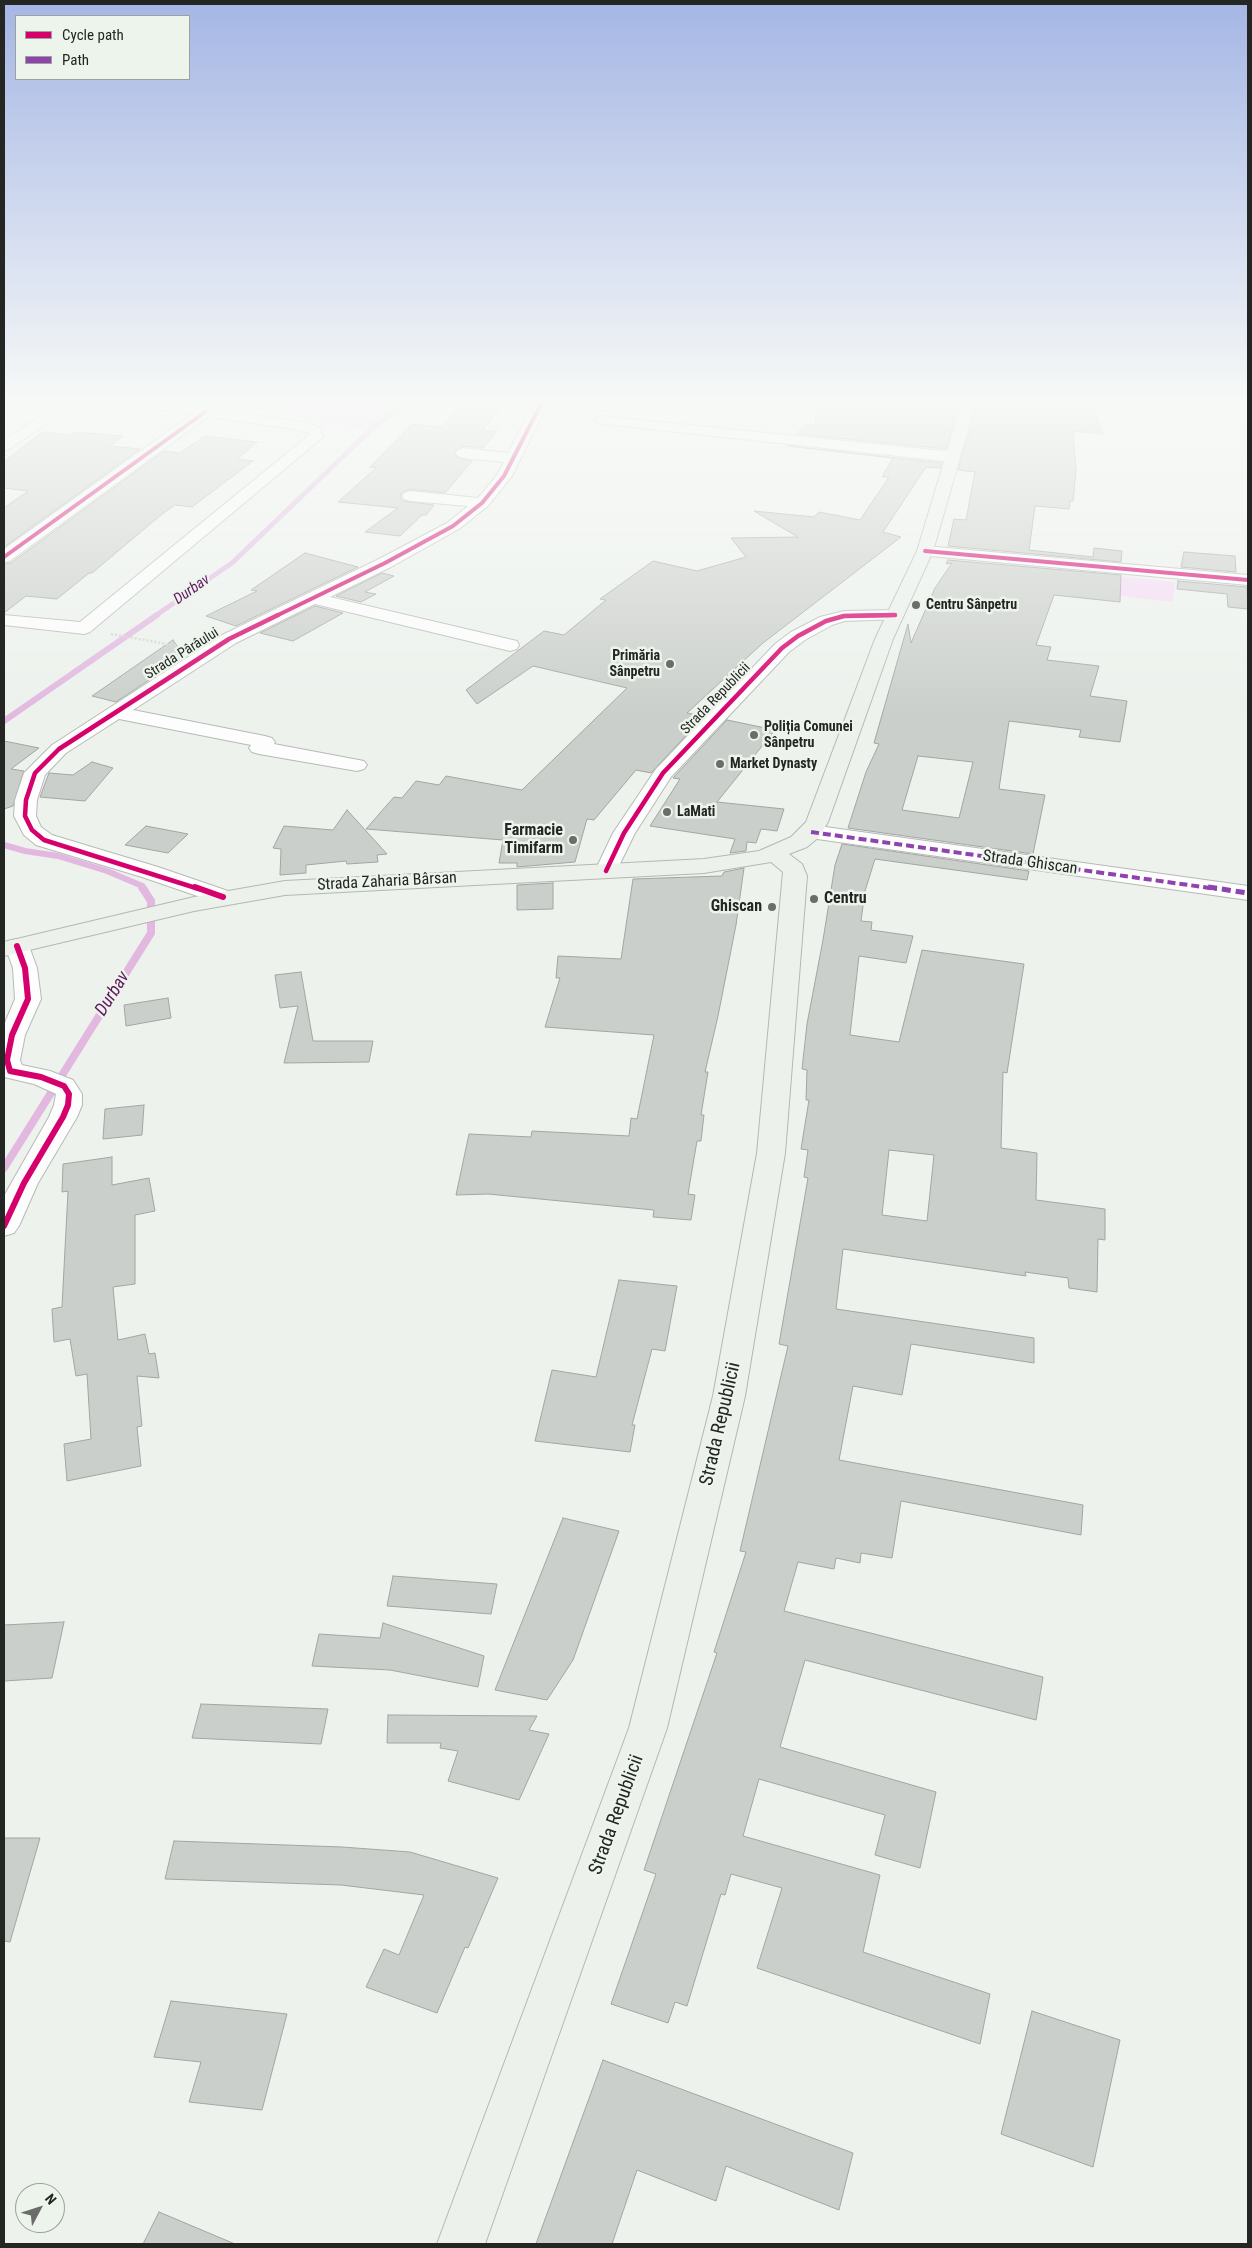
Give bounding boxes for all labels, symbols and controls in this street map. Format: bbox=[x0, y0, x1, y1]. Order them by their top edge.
legend bbox=[15, 15, 190, 80]
text: Cycle path bbox=[62, 26, 124, 44]
text: Path bbox=[62, 51, 89, 69]
water label: Durbav bbox=[170, 571, 214, 609]
place label: Centru Sânpetru bbox=[926, 597, 1017, 613]
marker: Centru Sânpetru bbox=[910, 599, 922, 611]
street label: Strada Pârâului bbox=[142, 625, 222, 683]
place label: Primăria Sânpetru bbox=[610, 648, 660, 680]
marker: Primăria Sânpetru bbox=[664, 658, 676, 670]
street label: Strada Republicii bbox=[678, 660, 754, 738]
place label: Poliția Comunei Sânpetru bbox=[764, 719, 853, 752]
marker: Poliția Comunei Sânpetru bbox=[748, 729, 760, 741]
place label: Market Dynasty bbox=[730, 756, 817, 772]
marker: Market Dynasty bbox=[714, 758, 726, 770]
place label: LaMati bbox=[677, 804, 715, 820]
marker: LaMati bbox=[661, 806, 673, 818]
place label: Farmacie Timifarm bbox=[504, 821, 563, 859]
marker: Farmacie Timifarm bbox=[567, 834, 579, 846]
street label: Strada Ghiscan bbox=[981, 847, 1079, 879]
street label: Strada Zaharia Bârsan bbox=[317, 869, 457, 895]
place label: Centru bbox=[824, 889, 867, 909]
marker: Centru bbox=[808, 893, 820, 905]
place label: Ghiscan bbox=[711, 897, 762, 917]
marker: Ghiscan bbox=[766, 901, 778, 913]
water label: Durbav bbox=[91, 968, 135, 1020]
street label: Strada Republicii bbox=[696, 1360, 746, 1488]
street label: Strada Republicii bbox=[585, 1752, 649, 1878]
north arrow bbox=[15, 2183, 65, 2233]
text: N bbox=[42, 2191, 60, 2207]

